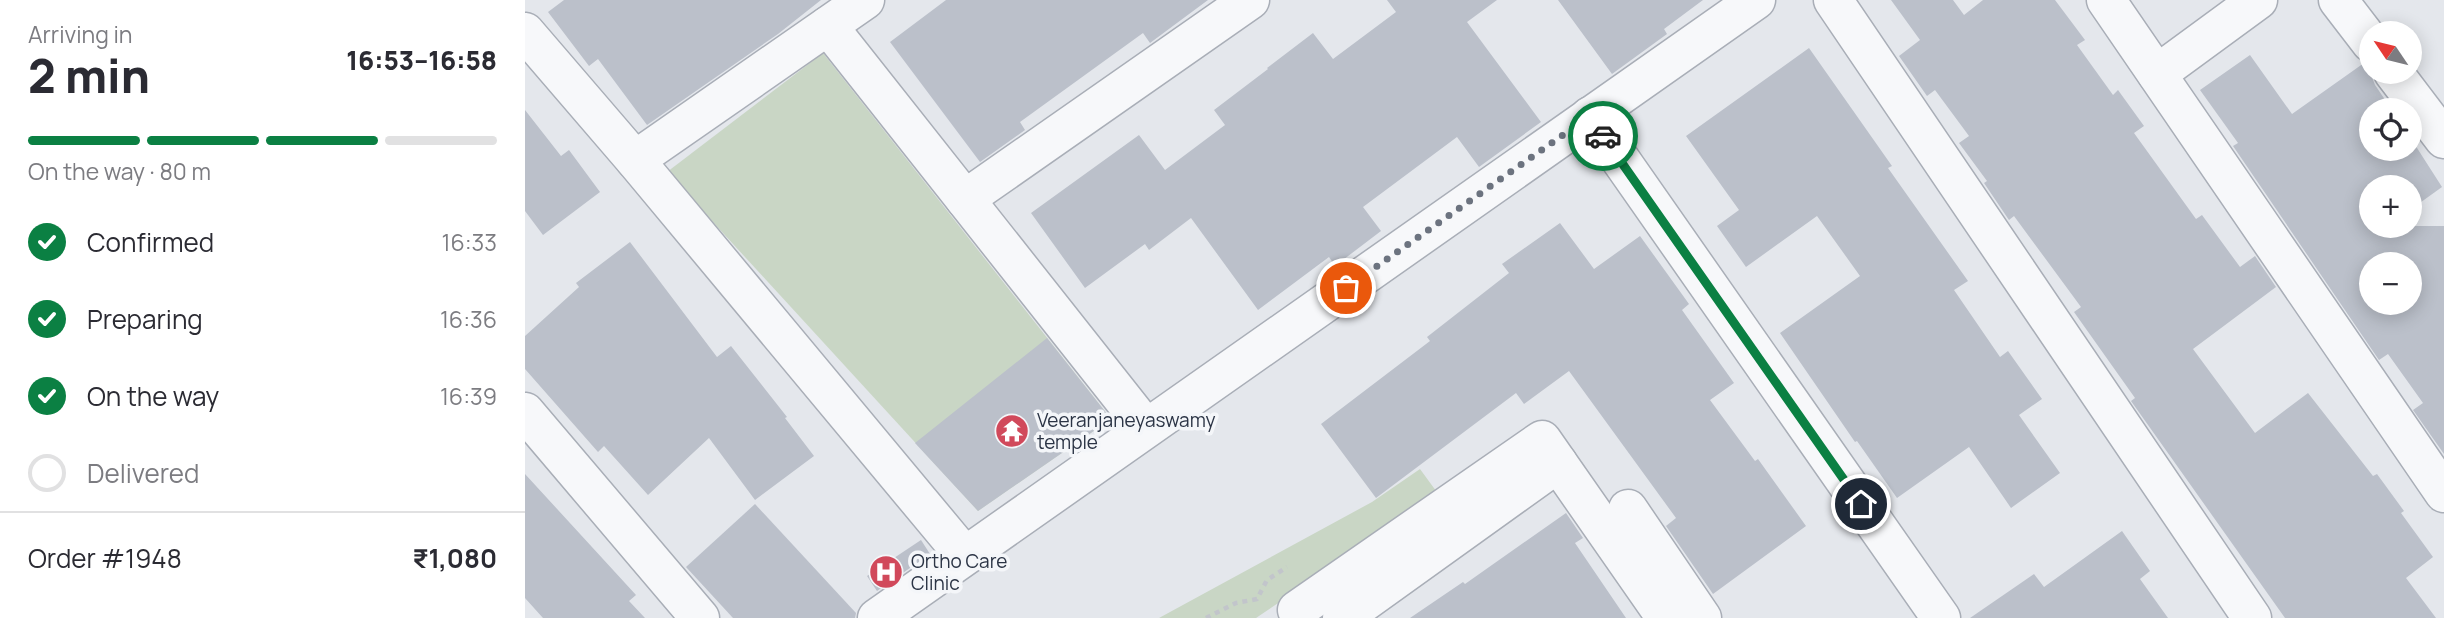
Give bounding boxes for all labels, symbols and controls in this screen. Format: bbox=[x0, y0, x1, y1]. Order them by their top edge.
text: Arriving in bbox=[28, 18, 133, 50]
north arrow bbox=[2359, 21, 2422, 84]
map controls bbox=[2359, 21, 2422, 315]
text: 16:53–16:58 bbox=[346, 42, 497, 78]
text: 2 min bbox=[28, 44, 150, 107]
button: locate bbox=[2359, 98, 2422, 161]
courier bbox=[1568, 101, 1638, 171]
icon: car bbox=[1584, 117, 1622, 155]
text: On the way · 80 m bbox=[28, 155, 211, 187]
button: + bbox=[2359, 175, 2422, 238]
icon: check bbox=[28, 223, 66, 261]
text: Confirmed bbox=[87, 224, 214, 260]
text: 16:33 bbox=[441, 226, 497, 258]
button: − bbox=[2359, 252, 2422, 315]
pin bbox=[1316, 258, 1376, 318]
icon: bag bbox=[1327, 269, 1365, 307]
icon: check bbox=[28, 300, 66, 338]
text: Preparing bbox=[87, 301, 203, 337]
text: 16:36 bbox=[440, 303, 497, 335]
icon: check bbox=[28, 377, 66, 415]
text: On the way bbox=[87, 378, 219, 414]
text: 16:39 bbox=[440, 380, 497, 412]
place label: Veeranjaneyaswamy temple bbox=[1037, 407, 1215, 455]
temple icon: Veeranjaneyaswamy temple bbox=[993, 412, 1031, 450]
text: Delivered bbox=[87, 455, 199, 491]
pin bbox=[1831, 474, 1891, 534]
icon: home bbox=[1842, 485, 1880, 523]
text: Order #1948 bbox=[28, 540, 182, 576]
text: ₹1,080 bbox=[413, 540, 497, 576]
place label: Ortho Care Clinic bbox=[911, 548, 1007, 596]
hospital icon: Ortho Care Clinic bbox=[867, 553, 905, 591]

